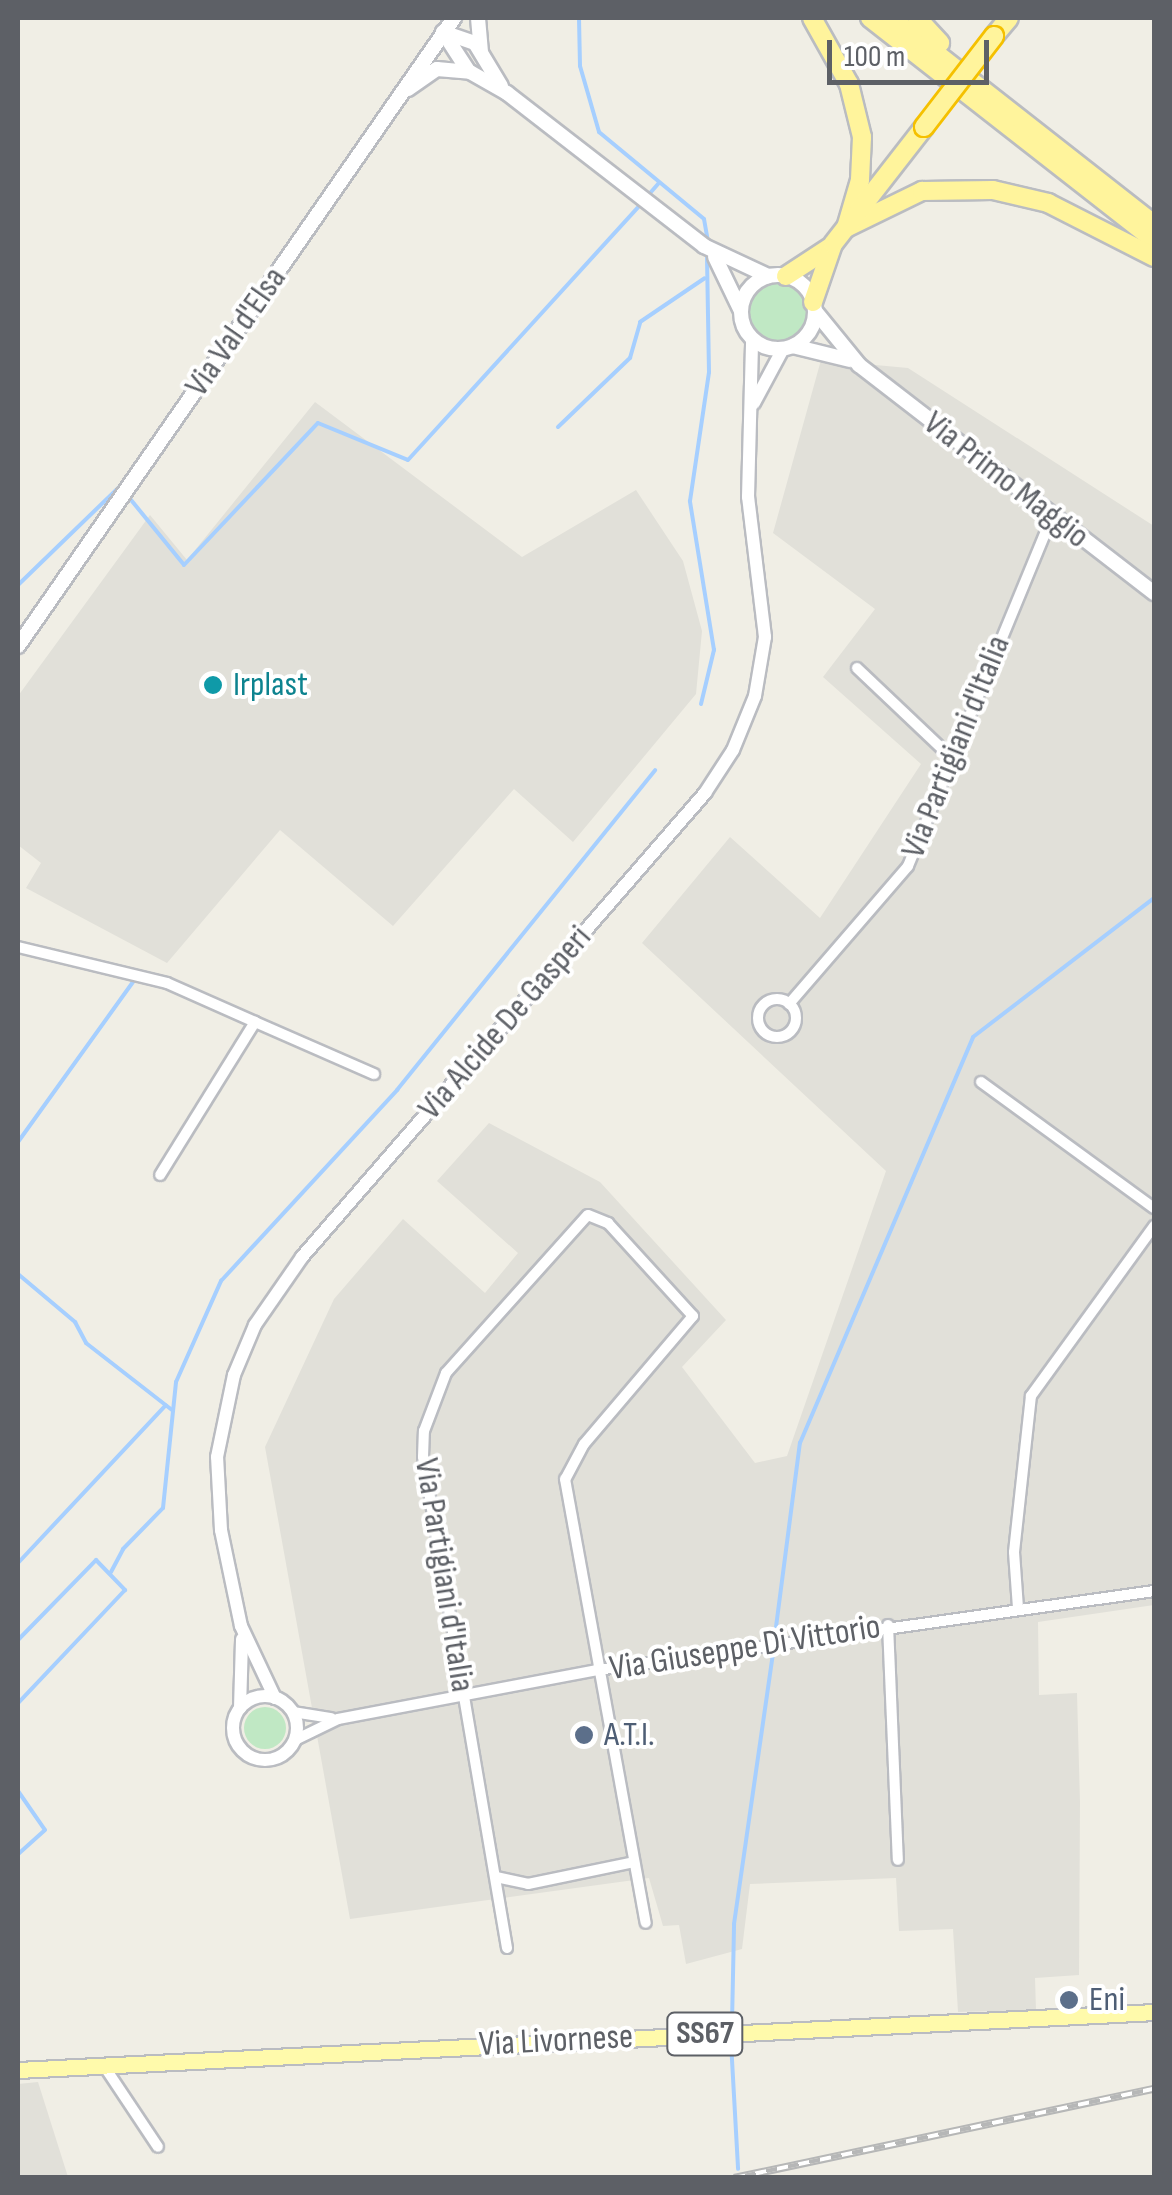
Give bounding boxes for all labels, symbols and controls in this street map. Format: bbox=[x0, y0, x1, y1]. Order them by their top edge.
scale bar bbox=[832, 20, 994, 82]
text: 100 m bbox=[844, 39, 905, 75]
street label: Via Val d'Elsa bbox=[176, 259, 296, 405]
street label: Via Primo Maggio bbox=[915, 402, 1097, 558]
street label: Via Partigiani d'Italia bbox=[892, 630, 1020, 864]
place label: Irplast bbox=[233, 664, 308, 706]
marker: Irplast bbox=[202, 674, 224, 696]
street label: Via Alcide De Gasperi bbox=[409, 917, 601, 1129]
street label: Via Partigiani d'Italia bbox=[405, 1455, 483, 1695]
street label: Via Giuseppe Di Vittorio bbox=[607, 1606, 883, 1690]
place label: A.T.I. bbox=[604, 1714, 655, 1756]
marker: A.T.I. bbox=[573, 1724, 595, 1746]
place label: Eni bbox=[1089, 1979, 1125, 2021]
marker: Eni bbox=[1058, 1989, 1080, 2011]
road number: SS67 bbox=[665, 2007, 745, 2061]
street label: Via Livornese bbox=[478, 2016, 634, 2066]

